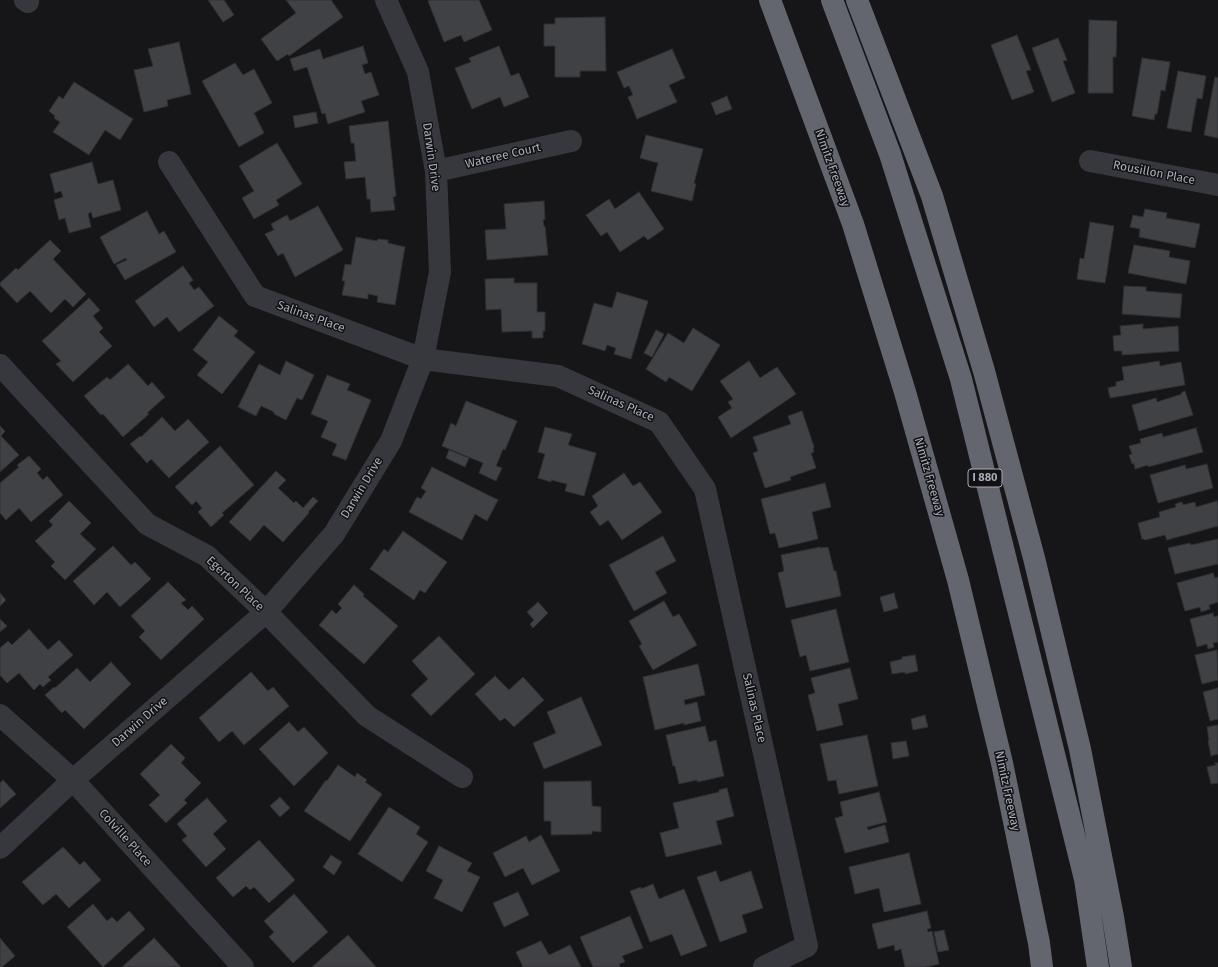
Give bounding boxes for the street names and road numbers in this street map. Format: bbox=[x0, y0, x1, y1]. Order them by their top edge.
street label: Darwin Drive bbox=[419, 122, 443, 192]
street label: Nimitz Freeway bbox=[811, 127, 853, 209]
street label: Wateree Court bbox=[464, 140, 542, 172]
street label: Rousillon Place bbox=[1112, 158, 1196, 188]
street label: Salinas Place bbox=[275, 298, 347, 336]
street label: Salinas Place bbox=[586, 383, 656, 425]
street label: Nimitz Freeway bbox=[911, 436, 947, 518]
street label: Darwin Drive bbox=[338, 455, 386, 521]
road number: I 880 bbox=[968, 469, 1002, 487]
street label: Egerton Place bbox=[203, 554, 267, 614]
street label: Salinas Place bbox=[739, 672, 769, 744]
street label: Darwin Drive bbox=[109, 694, 171, 750]
street label: Nimitz Freeway bbox=[991, 750, 1023, 832]
street label: Colville Place bbox=[96, 807, 154, 869]

